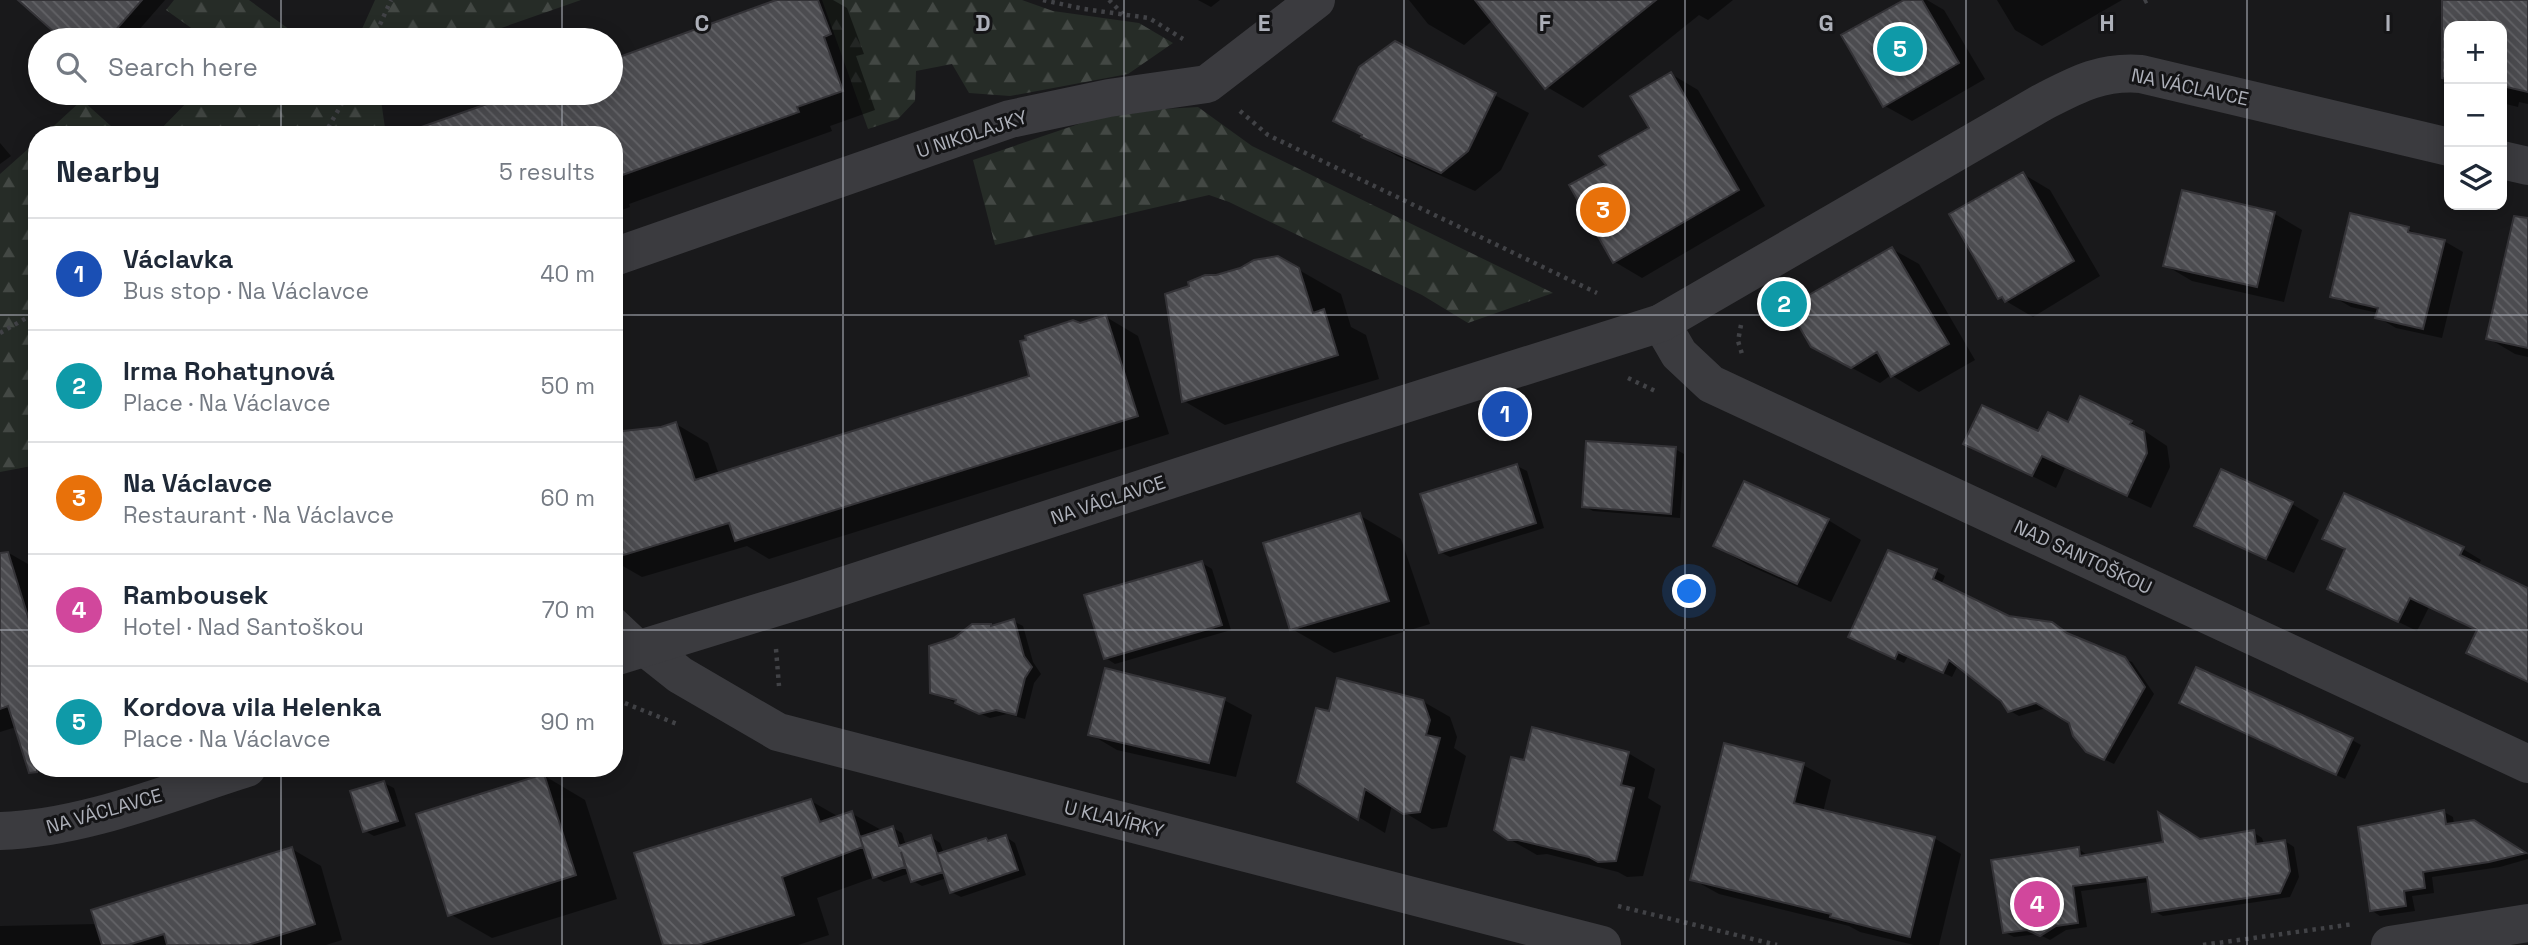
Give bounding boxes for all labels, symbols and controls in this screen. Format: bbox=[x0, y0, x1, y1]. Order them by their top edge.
text: C bbox=[695, 8, 709, 38]
text: D bbox=[975, 8, 991, 38]
text: E bbox=[1258, 8, 1270, 38]
text: F bbox=[1539, 8, 1551, 38]
text: G bbox=[1818, 8, 1834, 38]
text: H bbox=[2099, 8, 2115, 38]
text: I bbox=[2385, 8, 2391, 38]
map controls bbox=[2444, 21, 2507, 210]
button: + bbox=[2444, 21, 2507, 84]
pin: 5 bbox=[1877, 23, 1923, 75]
search box bbox=[28, 28, 623, 105]
icon: search bbox=[52, 48, 90, 86]
text: Search here bbox=[108, 50, 258, 84]
street label: NA VÁCLAVCE bbox=[2129, 62, 2251, 112]
button: − bbox=[2444, 84, 2507, 147]
street label: U NIKOLAJKY bbox=[913, 104, 1031, 164]
button: layers bbox=[2444, 147, 2507, 210]
text: Nearby bbox=[56, 152, 160, 191]
text: 5 results bbox=[499, 157, 595, 187]
pin: 3 bbox=[1580, 184, 1626, 236]
text: Václavka bbox=[123, 242, 233, 276]
text: 1 bbox=[74, 259, 84, 289]
text: 40 m bbox=[540, 259, 595, 289]
text: Bus stop · Na Václavce bbox=[123, 276, 369, 306]
pin: 2 bbox=[1761, 278, 1807, 330]
text: Irma Rohatynová bbox=[123, 354, 335, 388]
text: 2 bbox=[72, 371, 86, 401]
text: 50 m bbox=[541, 371, 595, 401]
text: Place · Na Václavce bbox=[123, 388, 331, 418]
pin: 1 bbox=[1482, 388, 1528, 440]
text: Na Václavce bbox=[123, 466, 272, 500]
street label: NA VÁCLAVCE bbox=[1047, 470, 1169, 530]
text: 3 bbox=[72, 483, 86, 513]
text: 60 m bbox=[540, 483, 595, 513]
text: Restaurant · Na Václavce bbox=[123, 500, 394, 530]
street label: NAD SANTOŠKOU bbox=[2010, 514, 2156, 600]
your location bbox=[1672, 574, 1706, 608]
text: Rambousek bbox=[123, 578, 268, 612]
text: 4 bbox=[72, 595, 86, 625]
text: 70 m bbox=[542, 595, 595, 625]
text: Hotel · Nad Santoškou bbox=[123, 612, 364, 642]
text: Kordova vila Helenka bbox=[123, 690, 382, 724]
text: 5 bbox=[72, 707, 86, 737]
text: 90 m bbox=[540, 707, 595, 737]
text: Place · Na Václavce bbox=[123, 724, 331, 754]
street label: NA VÁCLAVCE bbox=[43, 783, 165, 839]
street label: U KLAVÍRKY bbox=[1061, 795, 1167, 844]
pin: 4 bbox=[2014, 878, 2060, 930]

